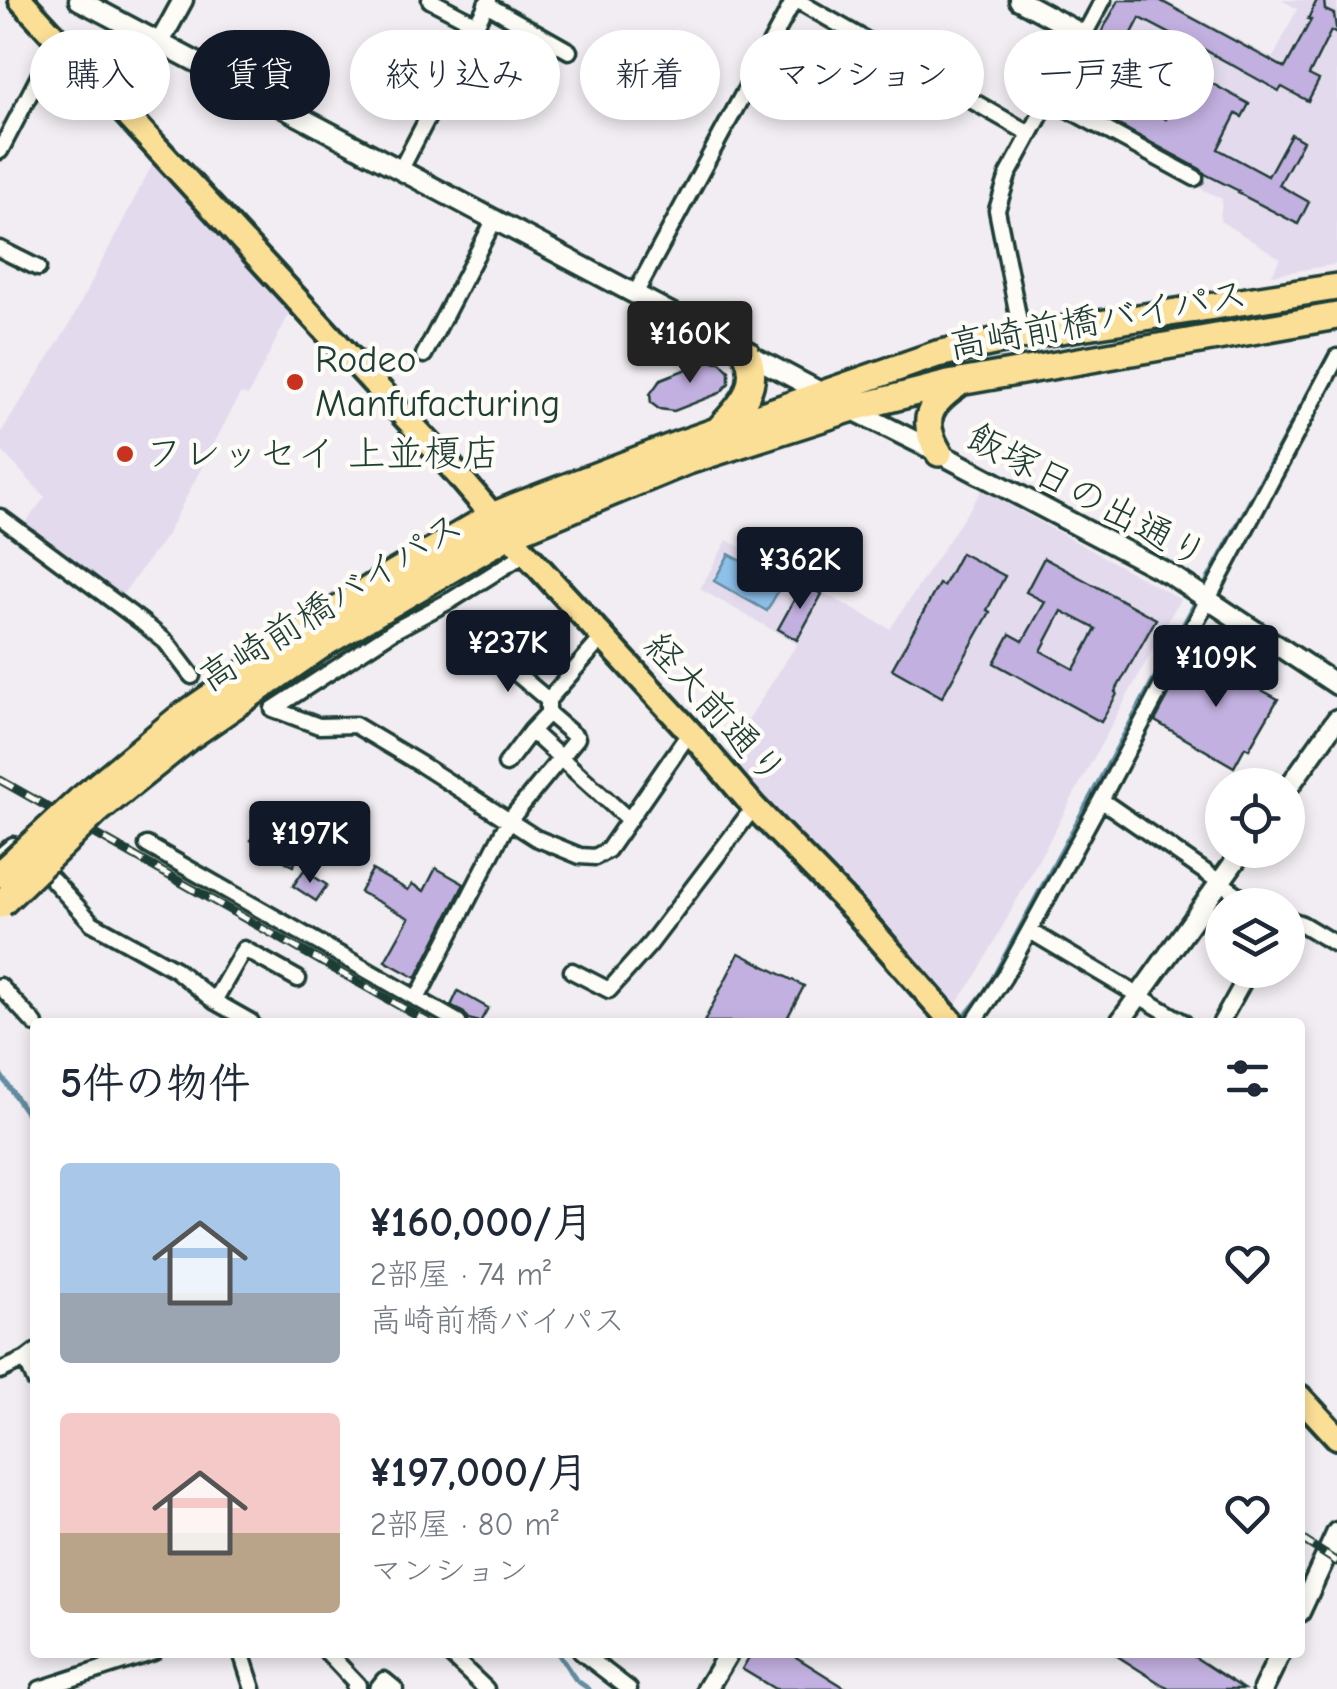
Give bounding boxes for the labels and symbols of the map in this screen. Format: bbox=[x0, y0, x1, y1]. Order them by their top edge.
street label: 高崎前橋バイパス bbox=[945, 272, 1251, 368]
pin: ¥160K bbox=[620, 301, 760, 386]
place label: Rodeo Manfufacturing bbox=[315, 338, 560, 426]
marker: Rodeo Manfufacturing bbox=[284, 371, 306, 393]
street label: 飯塚日の出通り bbox=[959, 414, 1215, 578]
place label: フレッセイ 上並榎店 bbox=[145, 432, 500, 476]
marker: フレッセイ 上並榎店 bbox=[114, 443, 136, 465]
street label: 高崎前橋バイパス bbox=[191, 503, 471, 701]
pin: ¥362K bbox=[730, 527, 870, 612]
pin: ¥237K bbox=[438, 610, 578, 695]
street label: 経大前通り bbox=[635, 624, 795, 794]
pin: ¥109K bbox=[1146, 625, 1286, 710]
pin: ¥197K bbox=[240, 801, 380, 886]

